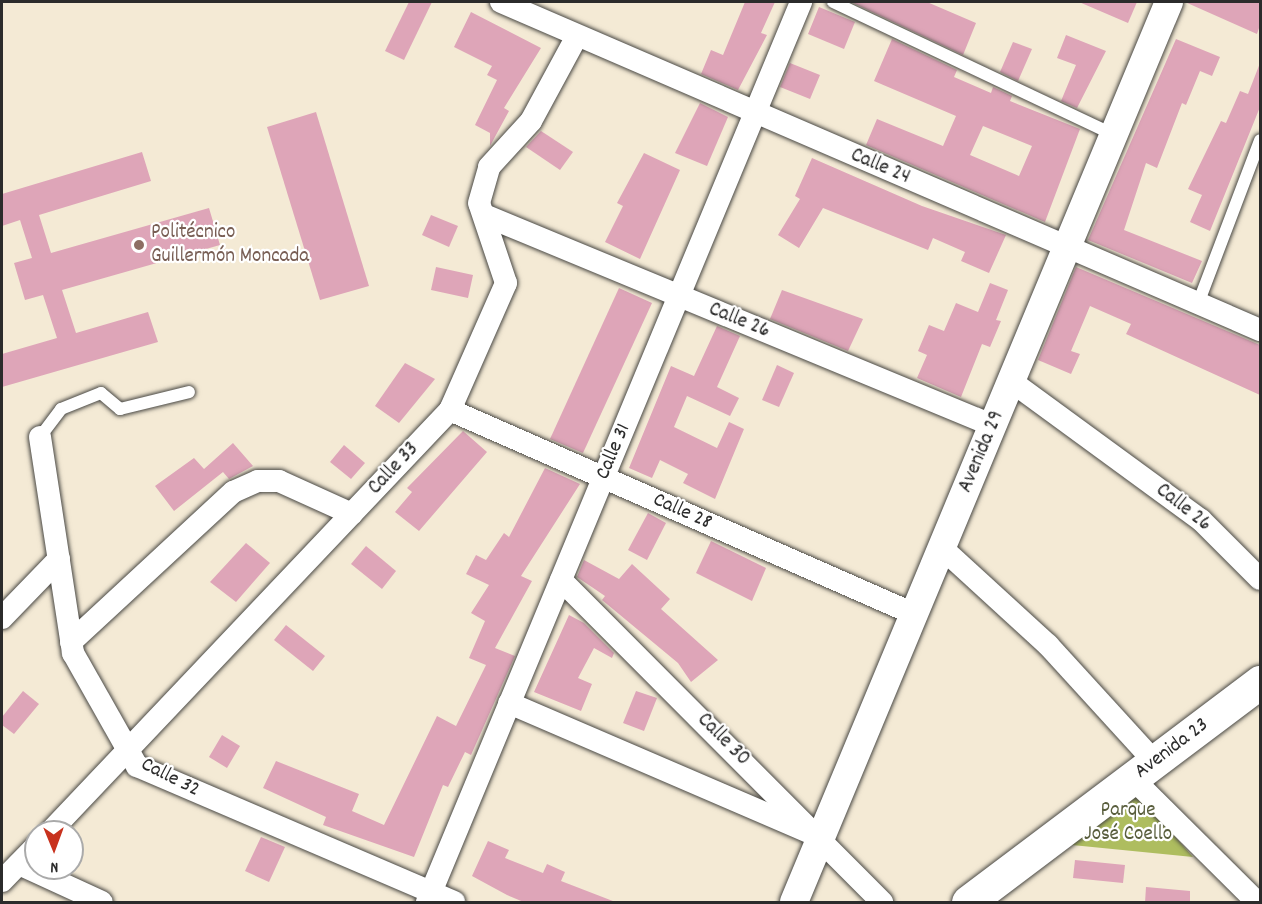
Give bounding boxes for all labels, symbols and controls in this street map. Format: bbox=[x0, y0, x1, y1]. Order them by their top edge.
street label: Calle 24 bbox=[846, 143, 914, 191]
place label: Politécnico Guillermón Moncada bbox=[151, 220, 309, 270]
marker: Politécnico Guillermón Moncada bbox=[132, 238, 146, 252]
street label: Calle 26 bbox=[705, 297, 773, 345]
street label: Avenida 29 bbox=[954, 407, 1010, 497]
street label: Calle 31 bbox=[591, 420, 637, 484]
street label: Calle 33 bbox=[363, 437, 425, 501]
street label: Calle 26 bbox=[1150, 478, 1216, 538]
street label: Calle 28 bbox=[649, 488, 715, 536]
street label: Calle 30 bbox=[691, 708, 755, 772]
street label: Avenida 23 bbox=[1130, 713, 1214, 785]
street label: Calle 32 bbox=[136, 753, 204, 803]
park label: Parque José Coello bbox=[1084, 798, 1172, 848]
north arrow bbox=[24, 820, 84, 880]
text: N bbox=[50, 855, 58, 878]

